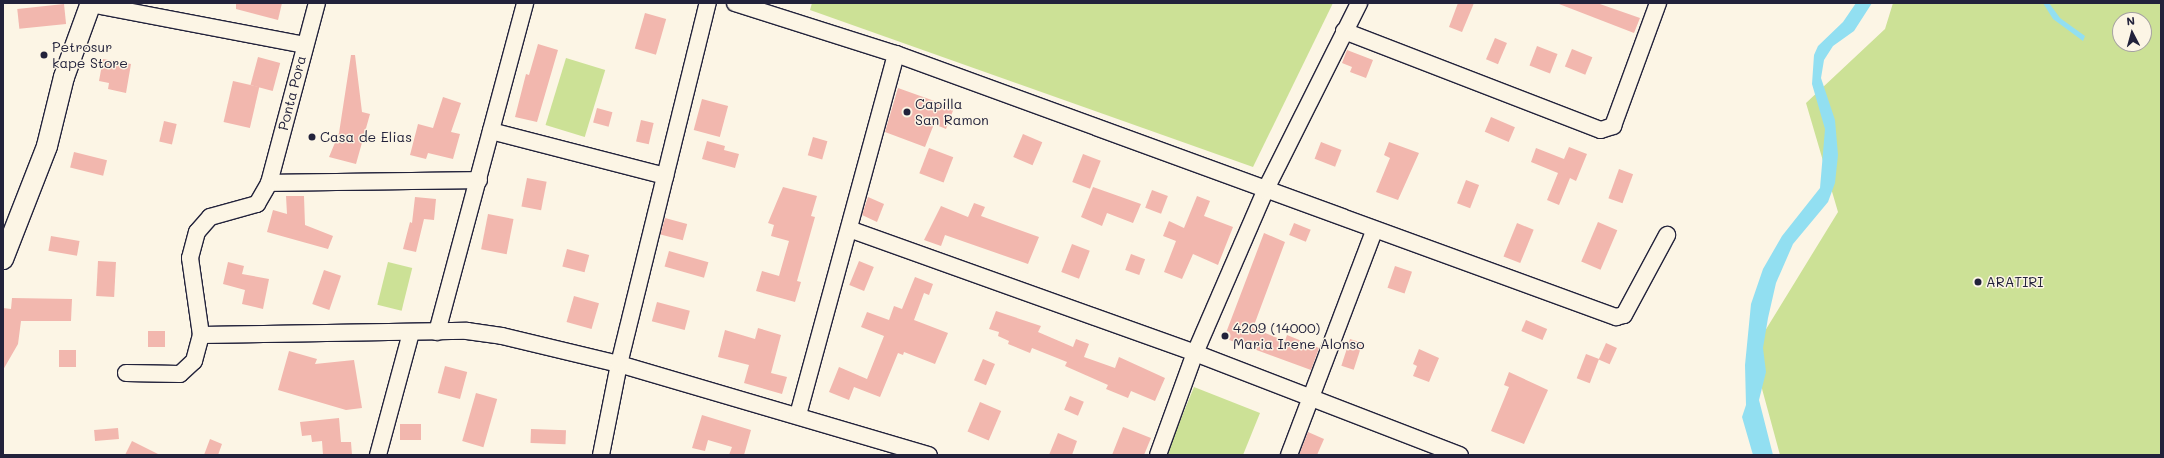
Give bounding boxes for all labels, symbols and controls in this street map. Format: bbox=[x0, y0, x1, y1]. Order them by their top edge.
north arrow bbox=[2112, 12, 2152, 52]
text: N bbox=[2126, 13, 2136, 28]
place label: Petrosur kape Store bbox=[52, 39, 128, 72]
marker: Petrosur kape Store bbox=[39, 50, 49, 60]
street label: Ponta Pora bbox=[275, 54, 309, 132]
place label: Capilla San Ramon bbox=[915, 96, 989, 128]
marker: Capilla San Ramon bbox=[902, 107, 912, 117]
place label: Casa de Elias bbox=[320, 129, 412, 145]
marker: Casa de Elias bbox=[307, 132, 317, 142]
place label: ARATIRI bbox=[1986, 274, 2043, 290]
marker: ARATIRI bbox=[1973, 277, 1983, 287]
place label: 4209 (14000) Maria Irene Alonso bbox=[1233, 320, 1364, 352]
marker: 4209 (14000) Maria Irene Alonso bbox=[1220, 331, 1230, 341]

